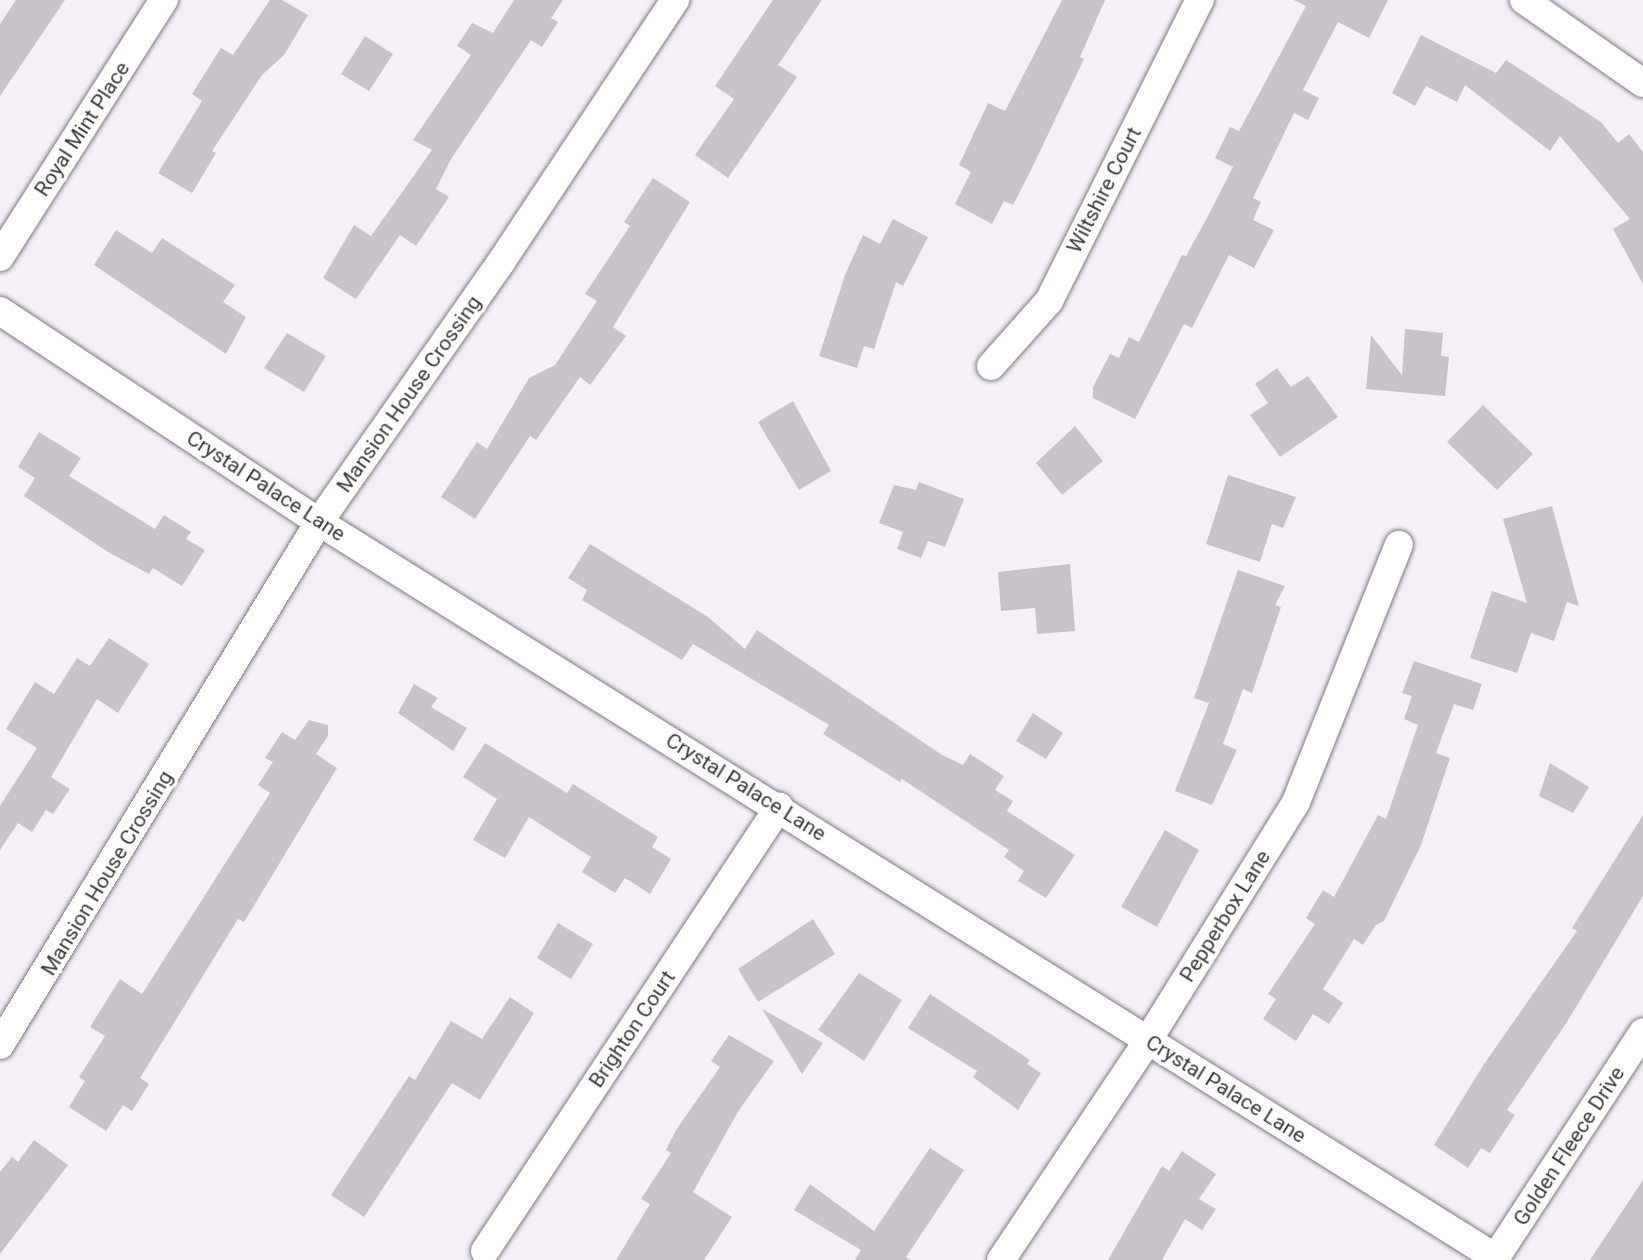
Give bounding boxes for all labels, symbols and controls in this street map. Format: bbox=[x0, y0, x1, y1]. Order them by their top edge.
street label: Royal Mint Place bbox=[29, 57, 135, 201]
street label: Wiltshire Court bbox=[1061, 123, 1147, 257]
street label: Mansion House Crossing bbox=[331, 291, 487, 497]
street label: Crystal Palace Lane bbox=[182, 425, 350, 547]
street label: Crystal Palace Lane bbox=[661, 727, 831, 847]
street label: Mansion House Crossing bbox=[36, 766, 178, 980]
street label: Pepperbox Lane bbox=[1174, 845, 1276, 987]
street label: Brighton Court bbox=[584, 966, 680, 1092]
street label: Crystal Palace Lane bbox=[1141, 1029, 1311, 1149]
street label: Golden Fleece Drive bbox=[1508, 1062, 1630, 1230]

